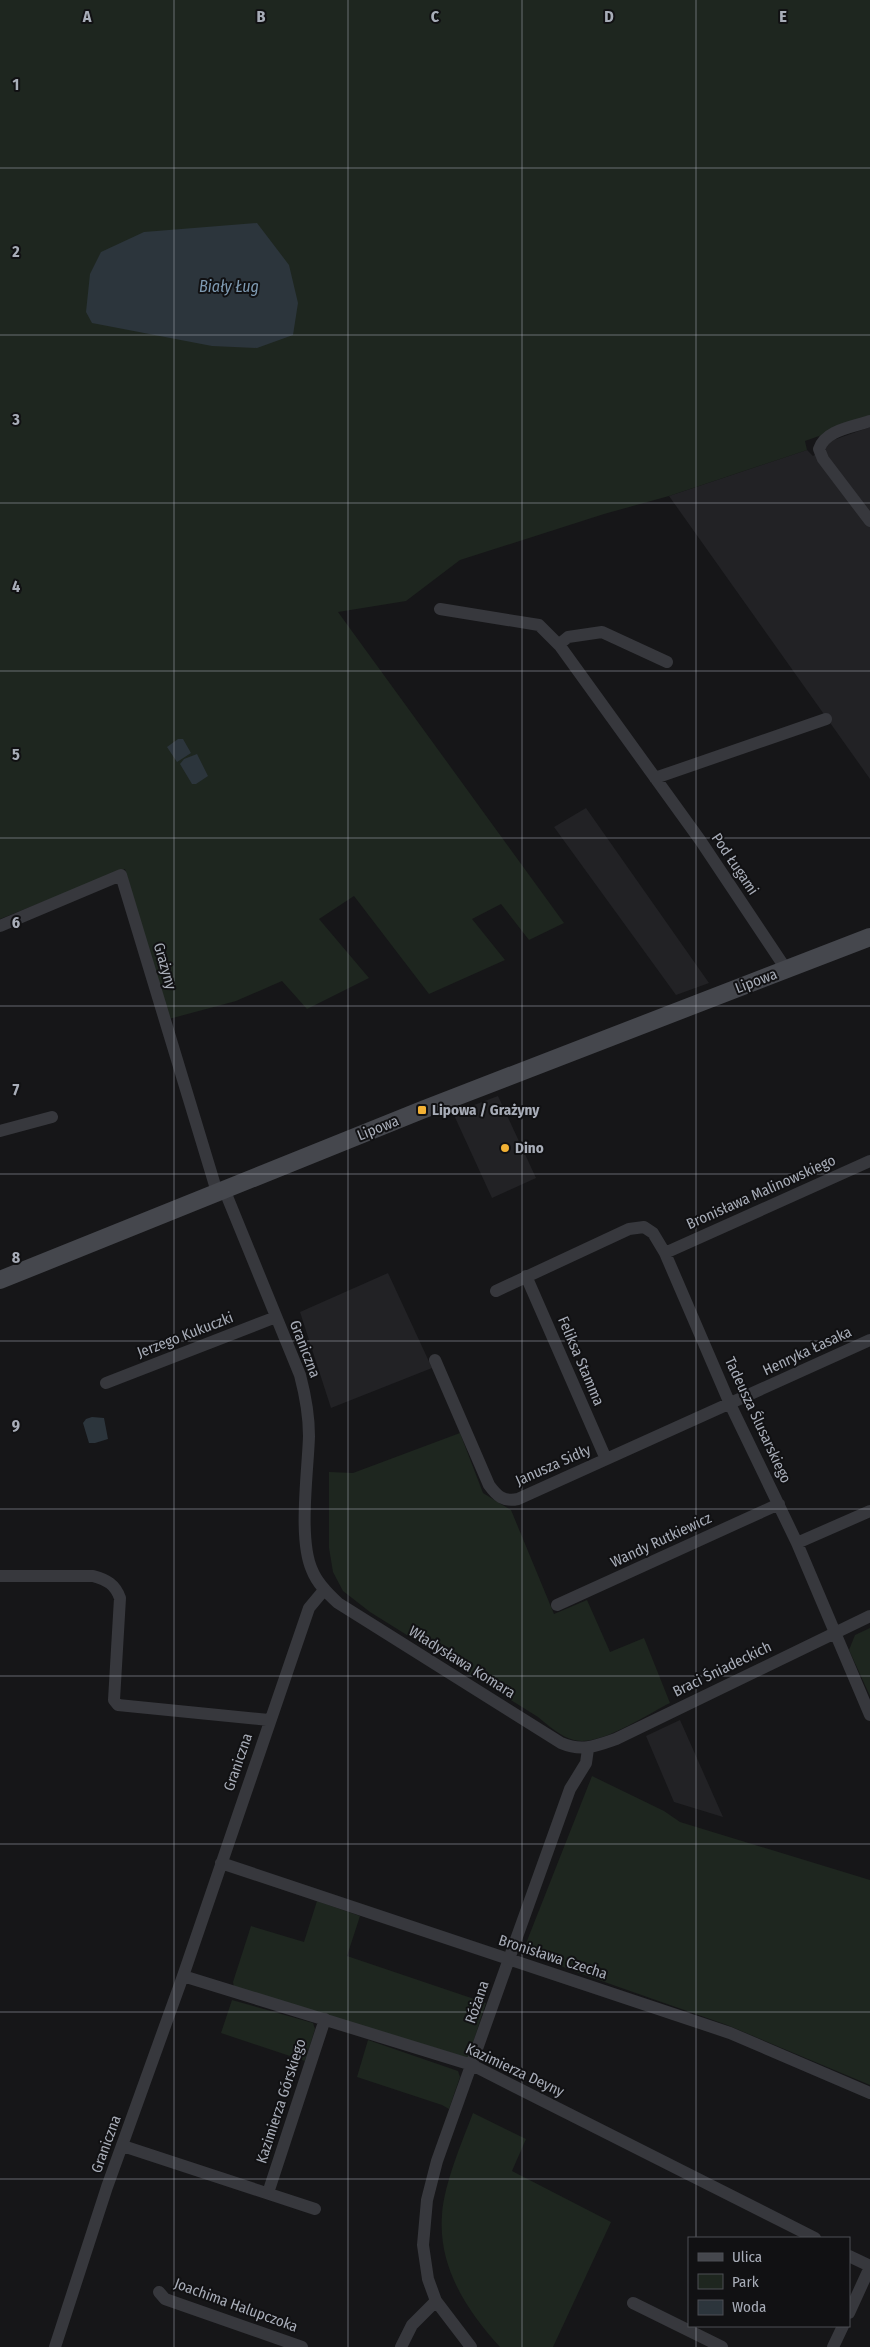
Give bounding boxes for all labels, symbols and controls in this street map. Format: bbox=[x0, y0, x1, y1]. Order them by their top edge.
text: A bbox=[82, 7, 92, 26]
text: B bbox=[257, 7, 266, 26]
text: C bbox=[431, 7, 440, 26]
text: D bbox=[604, 7, 614, 26]
text: E bbox=[779, 7, 787, 26]
text: 1 bbox=[13, 75, 19, 94]
text: 2 bbox=[11, 242, 20, 261]
water label: Biały Ług bbox=[199, 277, 259, 296]
text: 3 bbox=[11, 410, 20, 429]
text: 4 bbox=[12, 577, 20, 596]
text: 5 bbox=[12, 745, 20, 764]
street label: Pod Ługami bbox=[708, 830, 762, 898]
text: 6 bbox=[12, 913, 20, 932]
street label: Grażyny bbox=[150, 941, 180, 992]
street label: Lipowa bbox=[733, 965, 779, 997]
text: 7 bbox=[13, 1080, 20, 1099]
place label: Lipowa / Grażyny bbox=[432, 1101, 540, 1119]
marker: Lipowa / Grażyny bbox=[416, 1104, 428, 1116]
street label: Lipowa bbox=[355, 1112, 401, 1144]
place label: Dino bbox=[515, 1139, 544, 1157]
marker: Dino bbox=[499, 1142, 511, 1154]
street label: Bronisława Malinowskiego bbox=[684, 1151, 838, 1233]
text: 8 bbox=[12, 1248, 21, 1267]
street label: Jerzego Kukuczki bbox=[134, 1308, 236, 1362]
street label: Feliksa Stamma bbox=[554, 1314, 608, 1408]
street label: Graniczna bbox=[286, 1318, 324, 1380]
street label: Henryka Łasaka bbox=[760, 1323, 854, 1379]
street label: Tadeusza Ślusarskiego bbox=[721, 1354, 795, 1486]
text: 9 bbox=[12, 1416, 20, 1435]
street label: Janusza Sidły bbox=[513, 1440, 594, 1490]
street label: Wandy Rutkiewicz bbox=[608, 1509, 714, 1571]
street label: Władysława Komara bbox=[405, 1622, 519, 1702]
street label: Braci Śniadeckich bbox=[670, 1637, 774, 1701]
street label: Graniczna bbox=[220, 1731, 256, 1793]
street label: Bronisława Czecha bbox=[496, 1931, 610, 1983]
street label: Różana bbox=[461, 1978, 493, 2026]
street label: Kazimierza Górskiego bbox=[252, 2036, 310, 2166]
street label: Kazimierza Deyny bbox=[463, 2039, 567, 2101]
street label: Graniczna bbox=[87, 2113, 125, 2175]
legend bbox=[688, 2237, 850, 2327]
text: Ulica bbox=[732, 2248, 762, 2266]
text: Park bbox=[732, 2273, 759, 2291]
street label: Joachima Halupczoka bbox=[172, 2274, 300, 2336]
text: Woda bbox=[732, 2298, 766, 2316]

